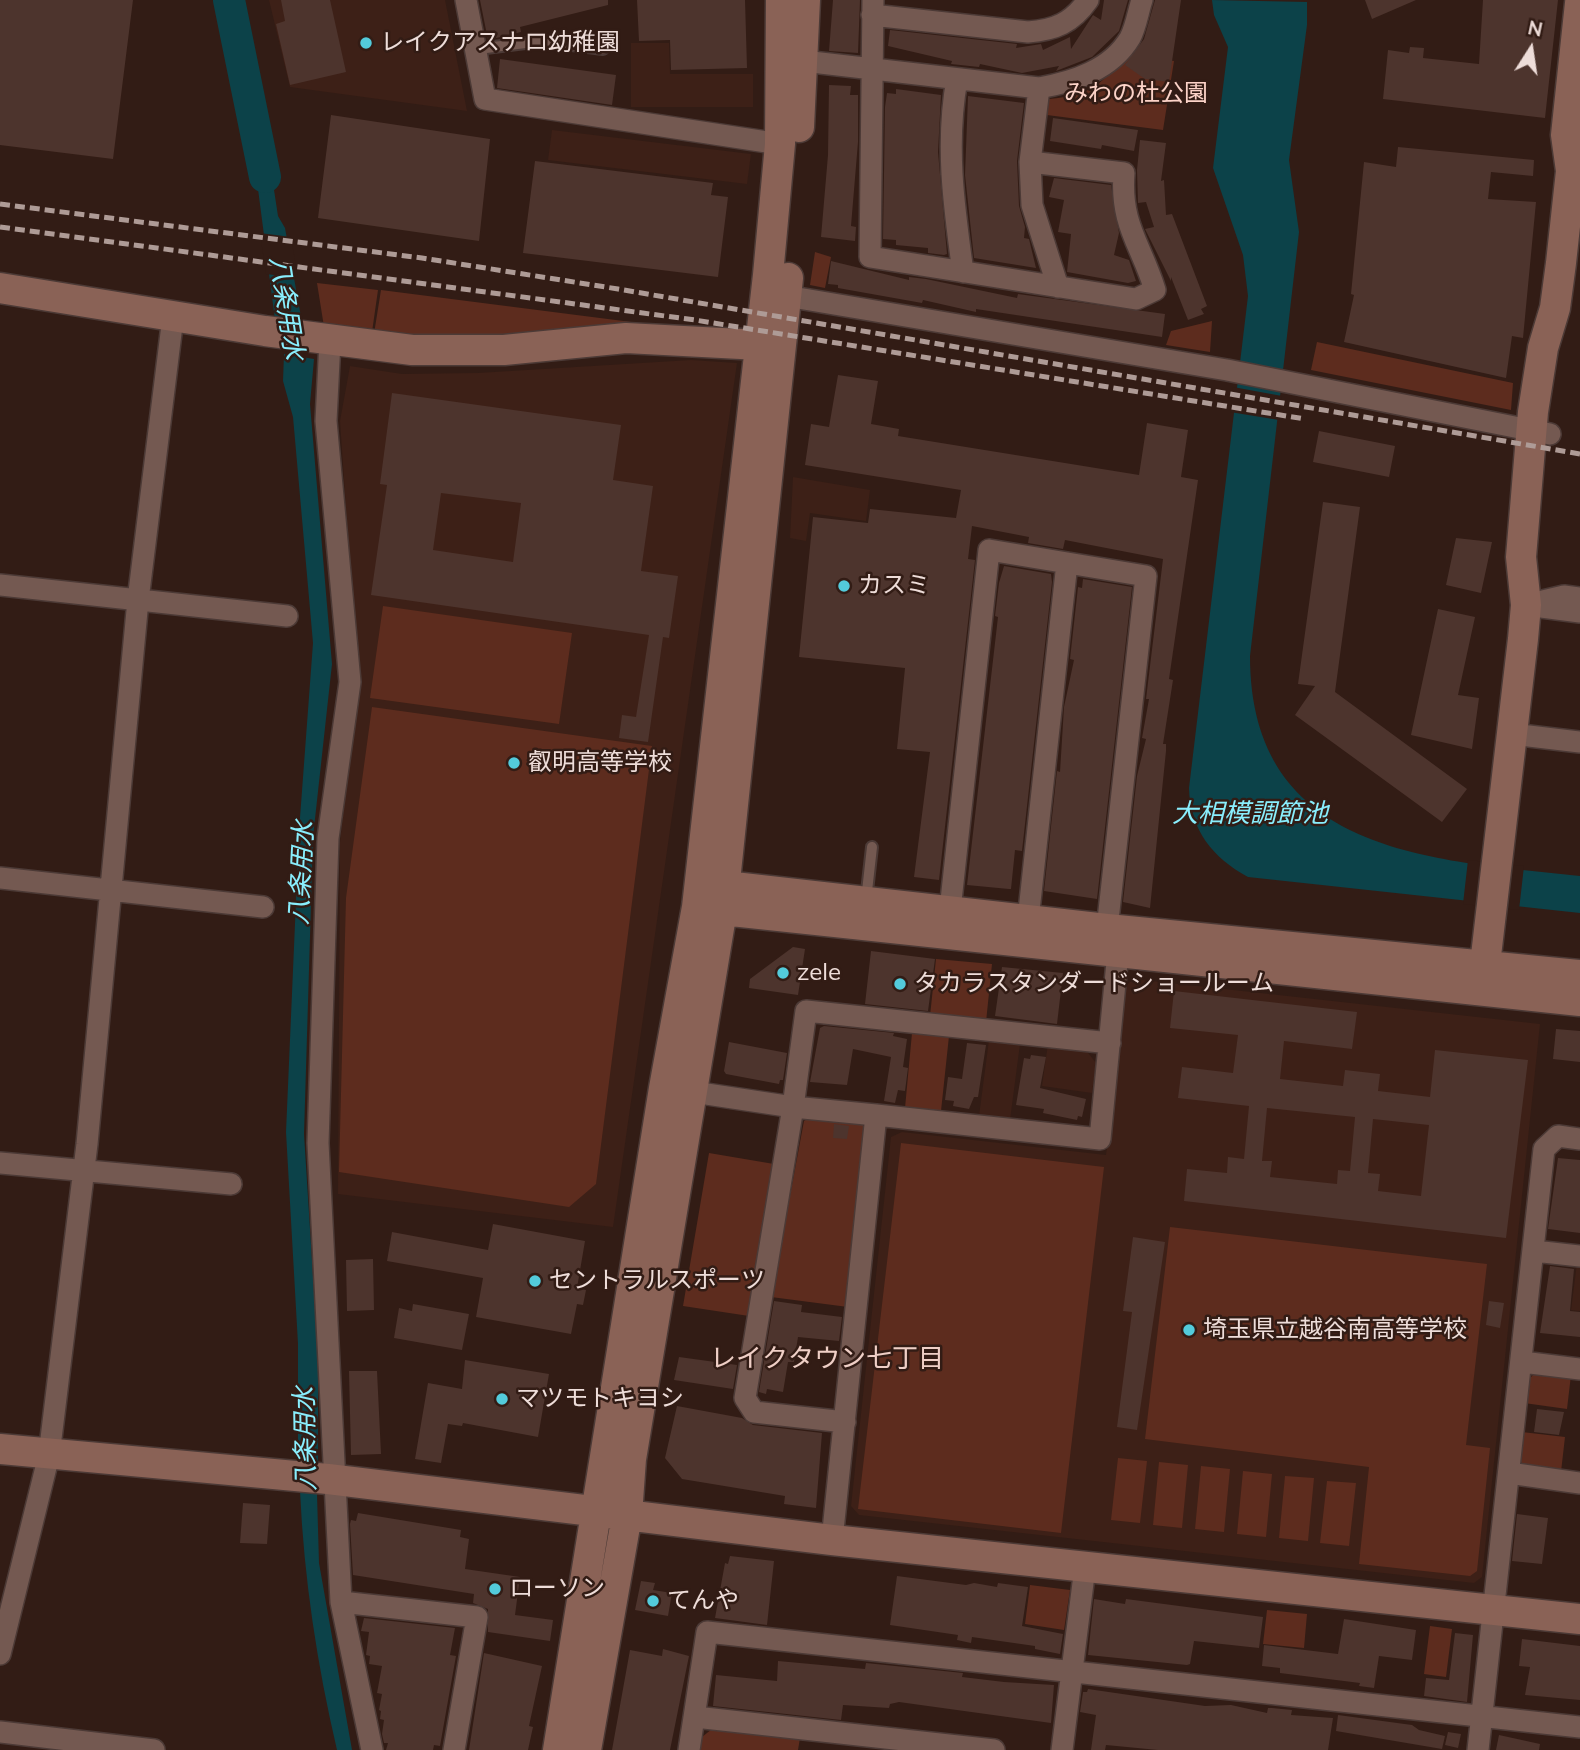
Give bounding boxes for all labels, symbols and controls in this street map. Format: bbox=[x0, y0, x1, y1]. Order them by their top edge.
north arrow bbox=[1496, 14, 1566, 84]
text: N bbox=[1526, 15, 1545, 42]
place label: レイクアスナロ幼稚園 bbox=[380, 29, 620, 57]
marker: レイクアスナロ幼稚園 bbox=[358, 35, 374, 51]
park label: みわの杜公園 bbox=[1064, 80, 1208, 108]
water label: 八条用水 bbox=[262, 254, 310, 362]
place label: カスミ bbox=[858, 572, 930, 600]
marker: カスミ bbox=[836, 578, 852, 594]
place label: 叡明高等学校 bbox=[528, 749, 672, 777]
marker: 叡明高等学校 bbox=[506, 755, 522, 771]
water label: 大相模調節池 bbox=[1172, 798, 1328, 830]
water label: 八条用水 bbox=[284, 820, 320, 926]
place label: zele bbox=[797, 959, 841, 987]
marker: zele bbox=[775, 965, 791, 981]
place label: タカラスタンダードショールーム bbox=[914, 970, 1274, 998]
marker: タカラスタンダードショールーム bbox=[892, 976, 908, 992]
place label: セントラルスポーツ bbox=[549, 1267, 765, 1295]
marker: セントラルスポーツ bbox=[527, 1273, 543, 1289]
place label: 埼玉県立越谷南高等学校 bbox=[1203, 1316, 1467, 1344]
marker: 埼玉県立越谷南高等学校 bbox=[1181, 1322, 1197, 1338]
district label: レイクタウン七丁目 bbox=[710, 1343, 944, 1375]
place label: マツモトキヨシ bbox=[516, 1385, 684, 1413]
water label: 八条用水 bbox=[289, 1387, 323, 1491]
marker: マツモトキヨシ bbox=[494, 1391, 510, 1407]
place label: ローソン bbox=[509, 1575, 605, 1603]
marker: ローソン bbox=[487, 1581, 503, 1597]
place label: てんや bbox=[667, 1587, 739, 1615]
marker: てんや bbox=[645, 1593, 661, 1609]

